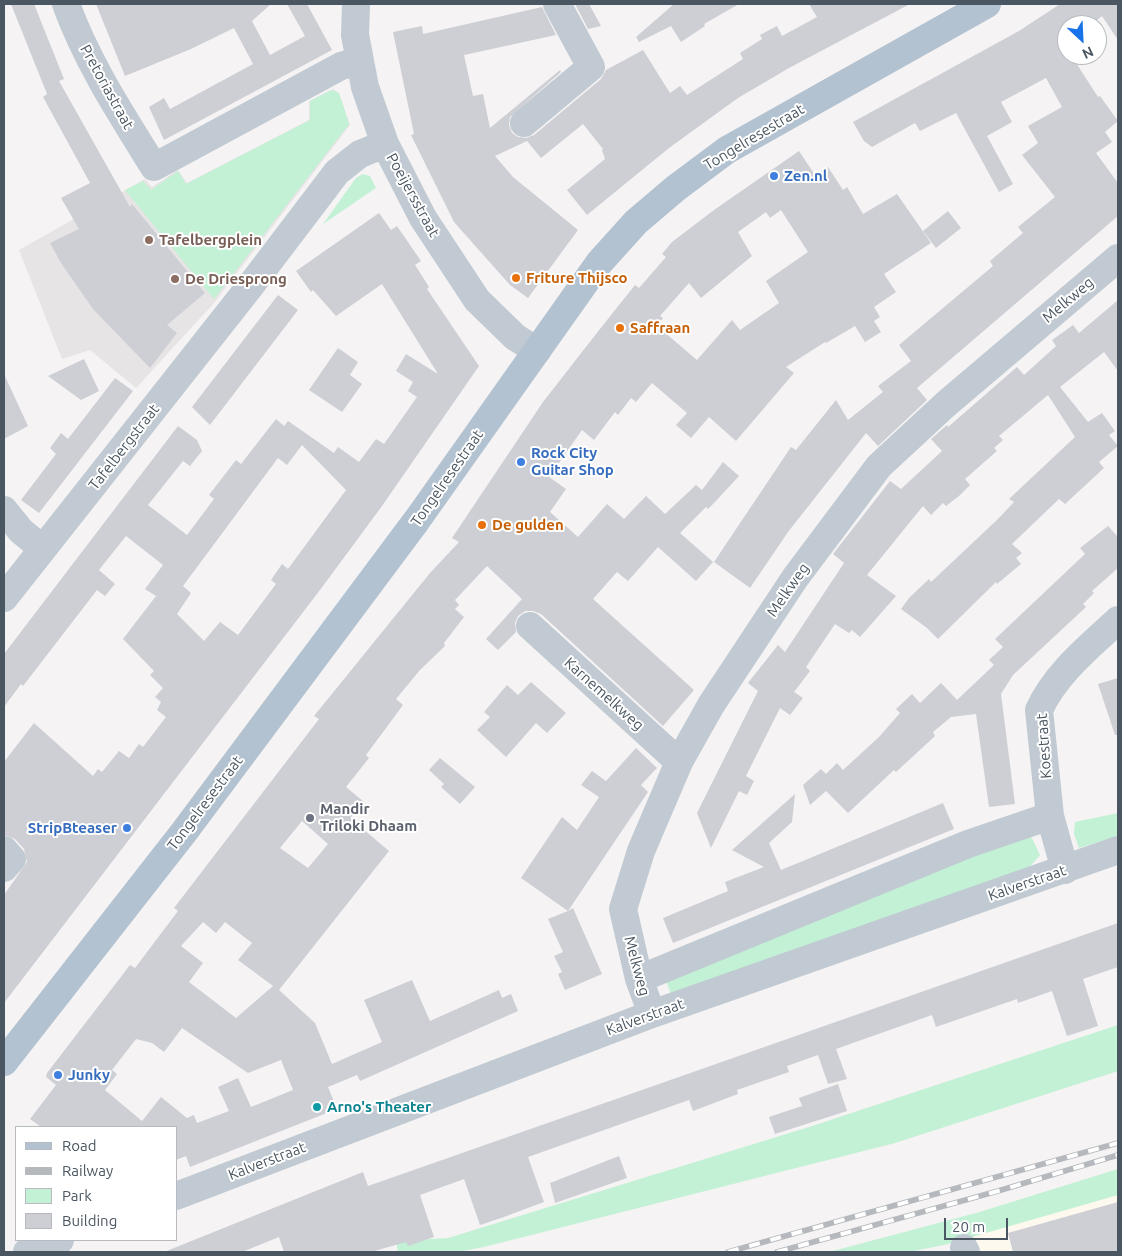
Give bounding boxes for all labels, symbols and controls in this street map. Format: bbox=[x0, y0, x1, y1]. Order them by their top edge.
north arrow bbox=[1057, 15, 1107, 65]
street label: Pretoriastraat bbox=[76, 42, 138, 132]
text: N bbox=[1080, 43, 1096, 62]
street label: Tongelresestraat bbox=[701, 100, 807, 174]
street label: Poeijersstraat bbox=[383, 150, 443, 240]
place label: Zen.nl bbox=[784, 167, 827, 185]
marker: Zen.nl bbox=[768, 170, 780, 182]
place label: Tafelbergplein bbox=[159, 231, 262, 249]
marker: Tafelbergplein bbox=[143, 234, 155, 246]
place label: Friture Thijsco bbox=[526, 269, 628, 287]
place label: De Driesprong bbox=[185, 270, 287, 288]
marker: Friture Thijsco bbox=[510, 272, 522, 284]
marker: De Driesprong bbox=[169, 273, 181, 285]
street label: Melkweg bbox=[1039, 273, 1097, 327]
place label: Saffraan bbox=[630, 319, 690, 337]
marker: Saffraan bbox=[614, 322, 626, 334]
street label: Tafelbergstraat bbox=[85, 400, 163, 494]
street label: Tongelresestraat bbox=[407, 426, 487, 530]
place label: Rock City Guitar Shop bbox=[531, 444, 614, 479]
marker: Rock City Guitar Shop bbox=[515, 456, 527, 468]
place label: De gulden bbox=[492, 516, 564, 534]
marker: De gulden bbox=[476, 519, 488, 531]
street label: Melkweg bbox=[763, 560, 813, 620]
street label: Karnemelkweg bbox=[561, 654, 647, 734]
street label: Koestraat bbox=[1033, 713, 1055, 779]
street label: Tongelresestraat bbox=[164, 752, 246, 854]
place label: Mandir Triloki Dhaam bbox=[320, 800, 417, 835]
marker: Mandir Triloki Dhaam bbox=[304, 812, 316, 824]
place label: StripBteaser bbox=[28, 819, 117, 837]
marker: StripBteaser bbox=[121, 822, 133, 834]
street label: Kalverstraat bbox=[986, 861, 1068, 905]
street label: Melkweg bbox=[620, 934, 654, 998]
street label: Kalverstraat bbox=[604, 995, 686, 1039]
place label: Junky bbox=[68, 1066, 110, 1084]
marker: Junky bbox=[52, 1069, 64, 1081]
place label: Arno's Theater bbox=[327, 1098, 431, 1116]
marker: Arno's Theater bbox=[311, 1101, 323, 1113]
legend bbox=[15, 1126, 178, 1241]
text: Road bbox=[62, 1137, 97, 1154]
street label: Kalverstraat bbox=[226, 1138, 308, 1184]
text: Railway bbox=[62, 1162, 113, 1179]
text: Park bbox=[62, 1187, 92, 1204]
scale bar bbox=[947, 1208, 1011, 1240]
text: Building bbox=[62, 1212, 117, 1229]
text: 20 m bbox=[952, 1218, 985, 1235]

